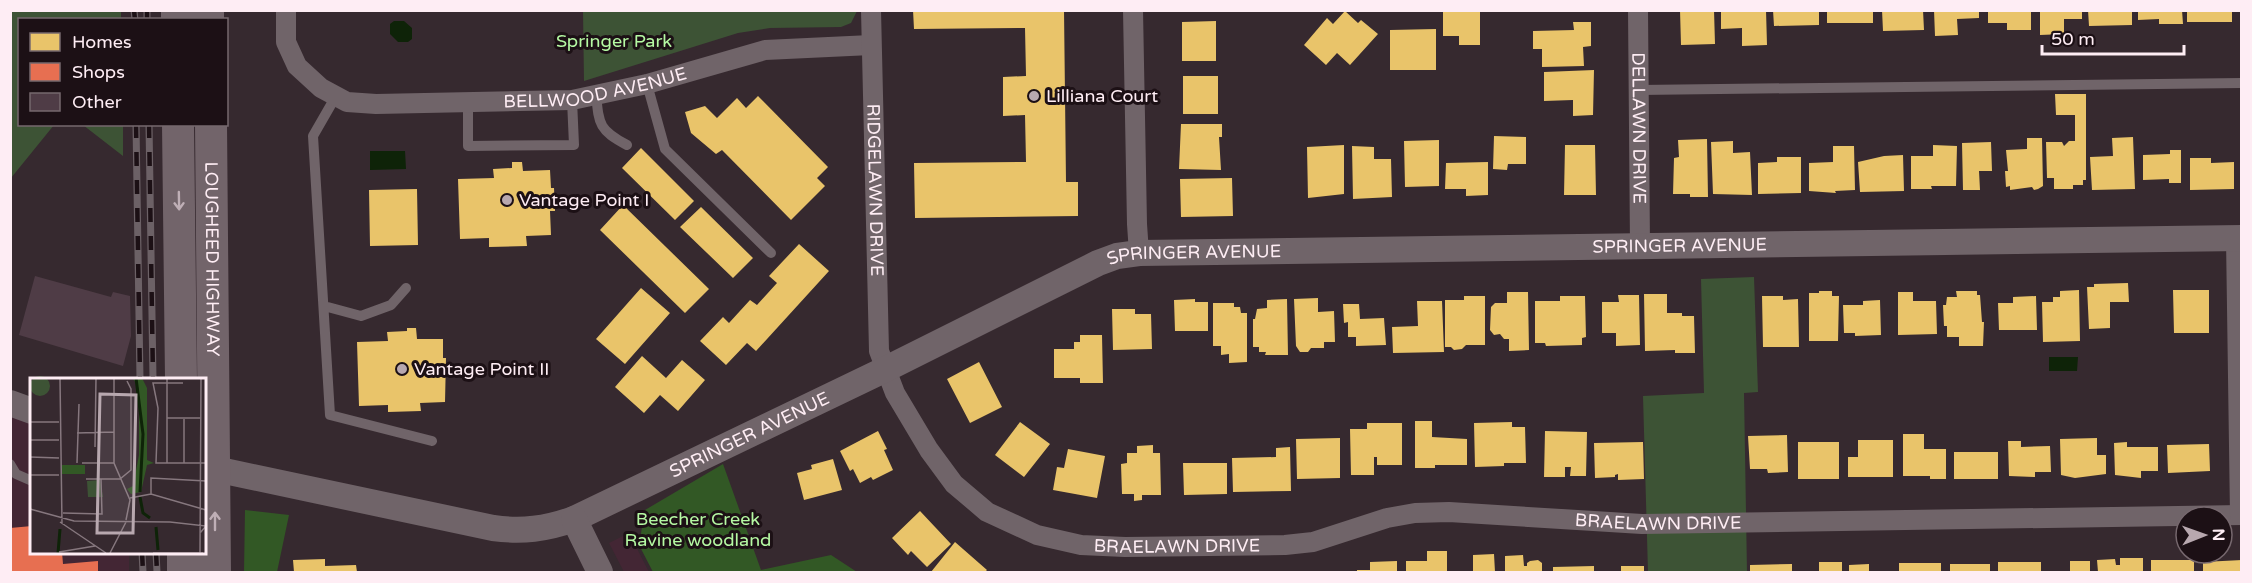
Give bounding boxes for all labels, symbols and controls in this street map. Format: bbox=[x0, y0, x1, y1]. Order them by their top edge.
legend bbox=[18, 18, 228, 126]
scale bar bbox=[2042, 18, 2184, 56]
text: 50 m bbox=[2051, 28, 2095, 50]
park label: Springer Park bbox=[556, 30, 672, 52]
text: Homes bbox=[72, 31, 132, 53]
street label: DELLAWN DRIVE bbox=[1627, 52, 1651, 204]
text: Shops bbox=[72, 61, 125, 83]
street label: BELLWOOD AVENUE bbox=[503, 62, 689, 112]
place label: Lilliana Court bbox=[1046, 85, 1158, 107]
marker: Lilliana Court bbox=[1027, 89, 1041, 103]
text: Other bbox=[72, 91, 122, 113]
street label: RIDGELAWN DRIVE bbox=[862, 103, 888, 277]
street label: LOUGHEED HIGHWAY bbox=[200, 161, 224, 357]
place label: Vantage Point I bbox=[519, 189, 649, 211]
one-way arrow bbox=[173, 190, 185, 210]
marker: Vantage Point I bbox=[500, 193, 514, 207]
street label: SPRINGER AVENUE bbox=[1592, 233, 1767, 258]
street label: SPRINGER AVENUE bbox=[1104, 240, 1281, 270]
place label: Vantage Point II bbox=[414, 358, 549, 380]
marker: Vantage Point II bbox=[395, 362, 409, 376]
inset map bbox=[30, 378, 206, 553]
street label: SPRINGER AVENUE bbox=[666, 387, 833, 482]
north arrow bbox=[2174, 505, 2234, 565]
park label: Beecher Creek Ravine woodland bbox=[625, 508, 771, 551]
street label: BRAELAWN DRIVE bbox=[1574, 509, 1742, 535]
one-way arrow bbox=[209, 511, 221, 531]
text: N bbox=[2208, 528, 2228, 541]
street label: BRAELAWN DRIVE bbox=[1093, 534, 1260, 558]

